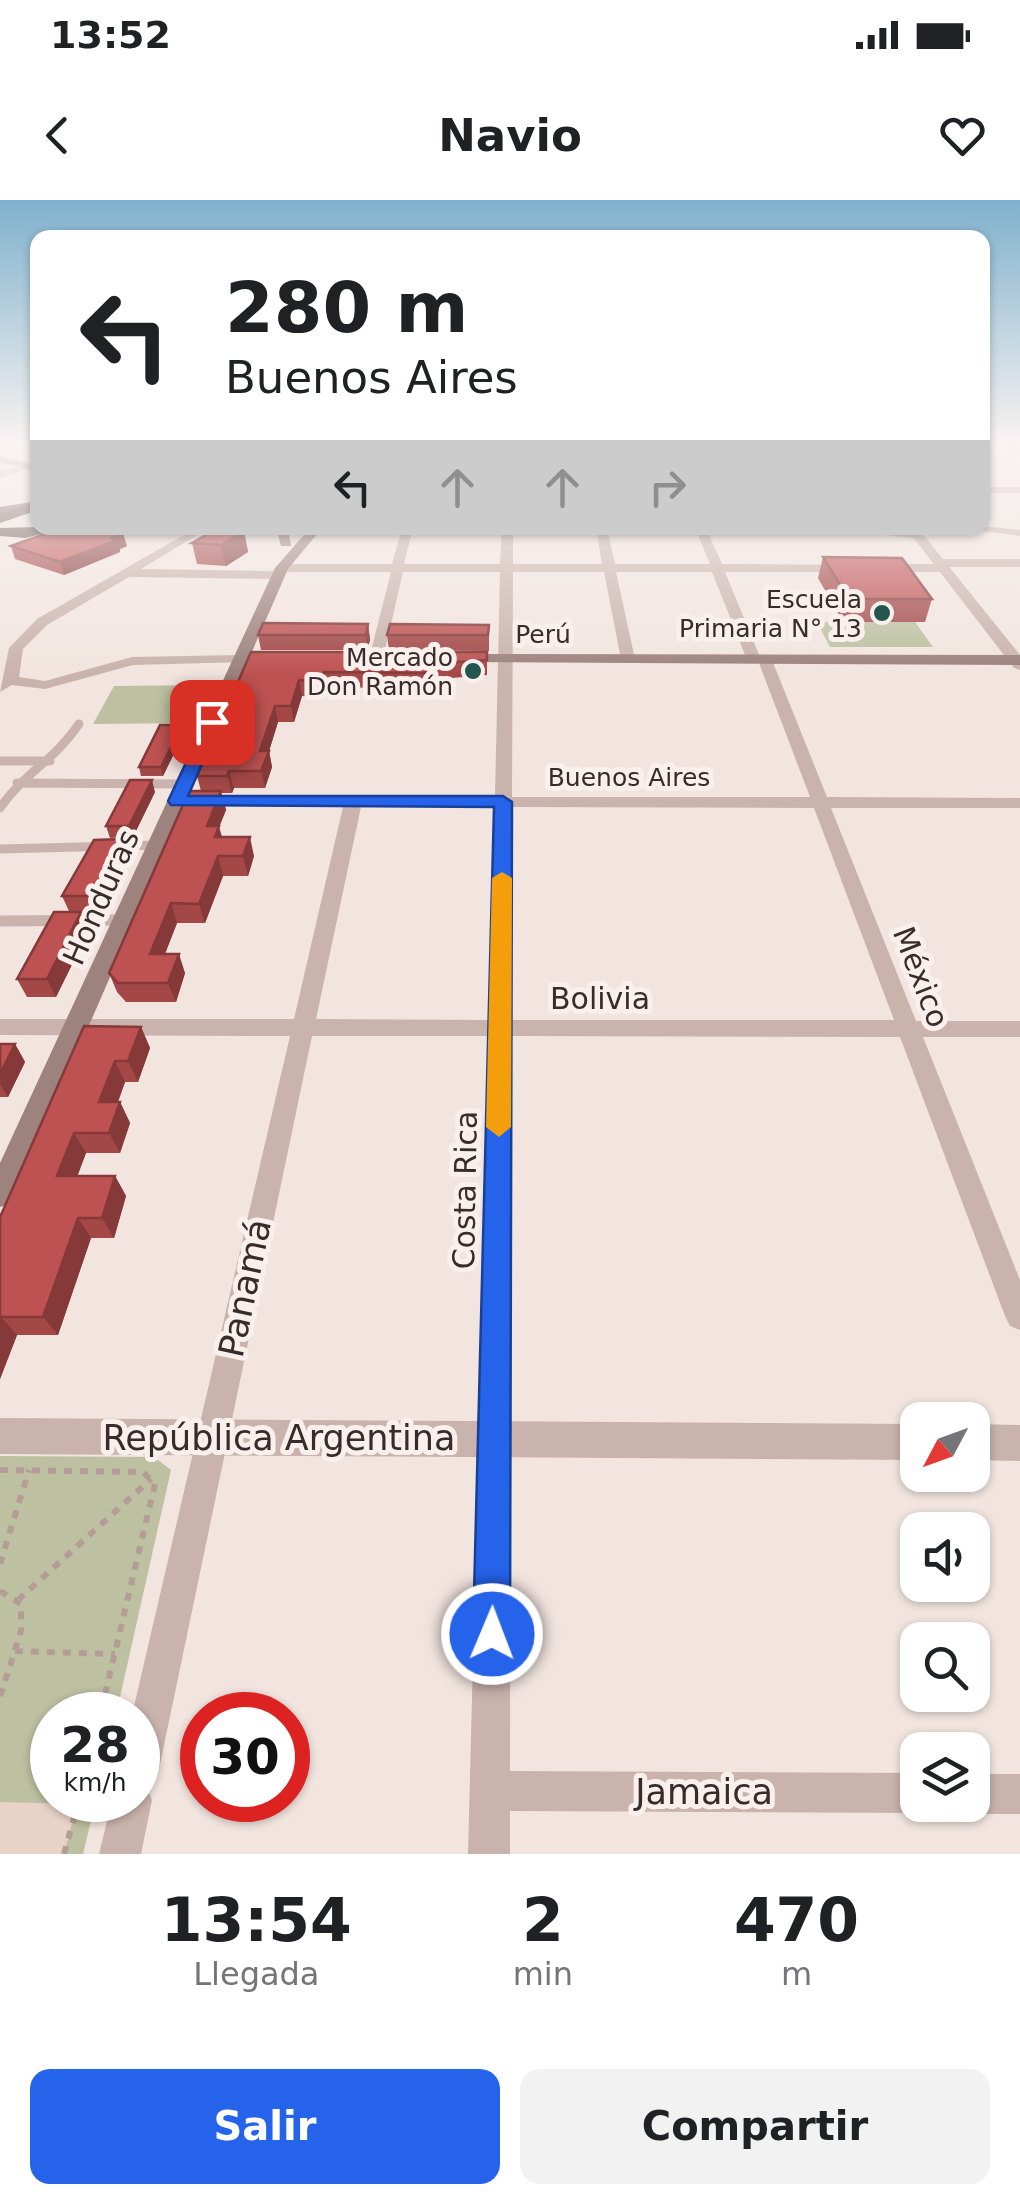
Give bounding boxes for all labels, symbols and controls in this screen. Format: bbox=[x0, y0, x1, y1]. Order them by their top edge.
text: 13:52 bbox=[50, 13, 171, 57]
icon: back bbox=[30, 108, 85, 163]
icon: heart bbox=[935, 108, 990, 163]
text: Navio bbox=[438, 109, 582, 162]
text: 280 m bbox=[225, 267, 468, 349]
icon: left bbox=[60, 270, 190, 400]
text: Buenos Aires bbox=[225, 351, 518, 404]
icon: left bbox=[325, 460, 380, 515]
icon: ahead bbox=[430, 460, 485, 515]
icon: ahead bbox=[535, 460, 590, 515]
icon: right bbox=[640, 460, 695, 515]
place label: Escuela Primaria N° 13 bbox=[679, 585, 862, 643]
marker: Escuela Primaria N° 13 bbox=[871, 602, 893, 624]
street label: Perú bbox=[515, 620, 571, 649]
place label: Mercado Don Ramón bbox=[307, 643, 453, 701]
marker: Mercado Don Ramón bbox=[462, 660, 484, 682]
pin bbox=[170, 680, 255, 765]
icon: arrive bbox=[185, 695, 240, 750]
street label: Buenos Aires bbox=[548, 763, 710, 792]
street label: Honduras bbox=[56, 824, 146, 970]
street label: México bbox=[886, 922, 956, 1032]
street label: Bolivia bbox=[550, 981, 650, 1016]
street label: Costa Rica bbox=[446, 1110, 484, 1270]
street label: Panamá bbox=[211, 1215, 279, 1361]
north arrow bbox=[900, 1402, 990, 1492]
map controls bbox=[900, 1402, 990, 1822]
street label: República Argentina bbox=[103, 1418, 455, 1458]
button: sound bbox=[900, 1512, 990, 1602]
position arrow bbox=[440, 1582, 544, 1686]
button: search bbox=[900, 1622, 990, 1712]
speed limit sign: 30 bbox=[180, 1692, 310, 1822]
text: 28 bbox=[60, 1716, 130, 1774]
button: layers bbox=[900, 1732, 990, 1822]
text: km/h bbox=[63, 1768, 127, 1797]
street label: Jamaica bbox=[633, 1772, 773, 1812]
text: 13:54 bbox=[161, 1885, 352, 1955]
text: 2 bbox=[522, 1885, 564, 1955]
text: 470 bbox=[734, 1885, 859, 1955]
text: Llegada bbox=[193, 1955, 319, 1993]
text: min bbox=[513, 1955, 573, 1993]
text: m bbox=[781, 1955, 812, 1993]
button: Salir bbox=[30, 2069, 500, 2184]
button: Compartir bbox=[520, 2069, 990, 2184]

